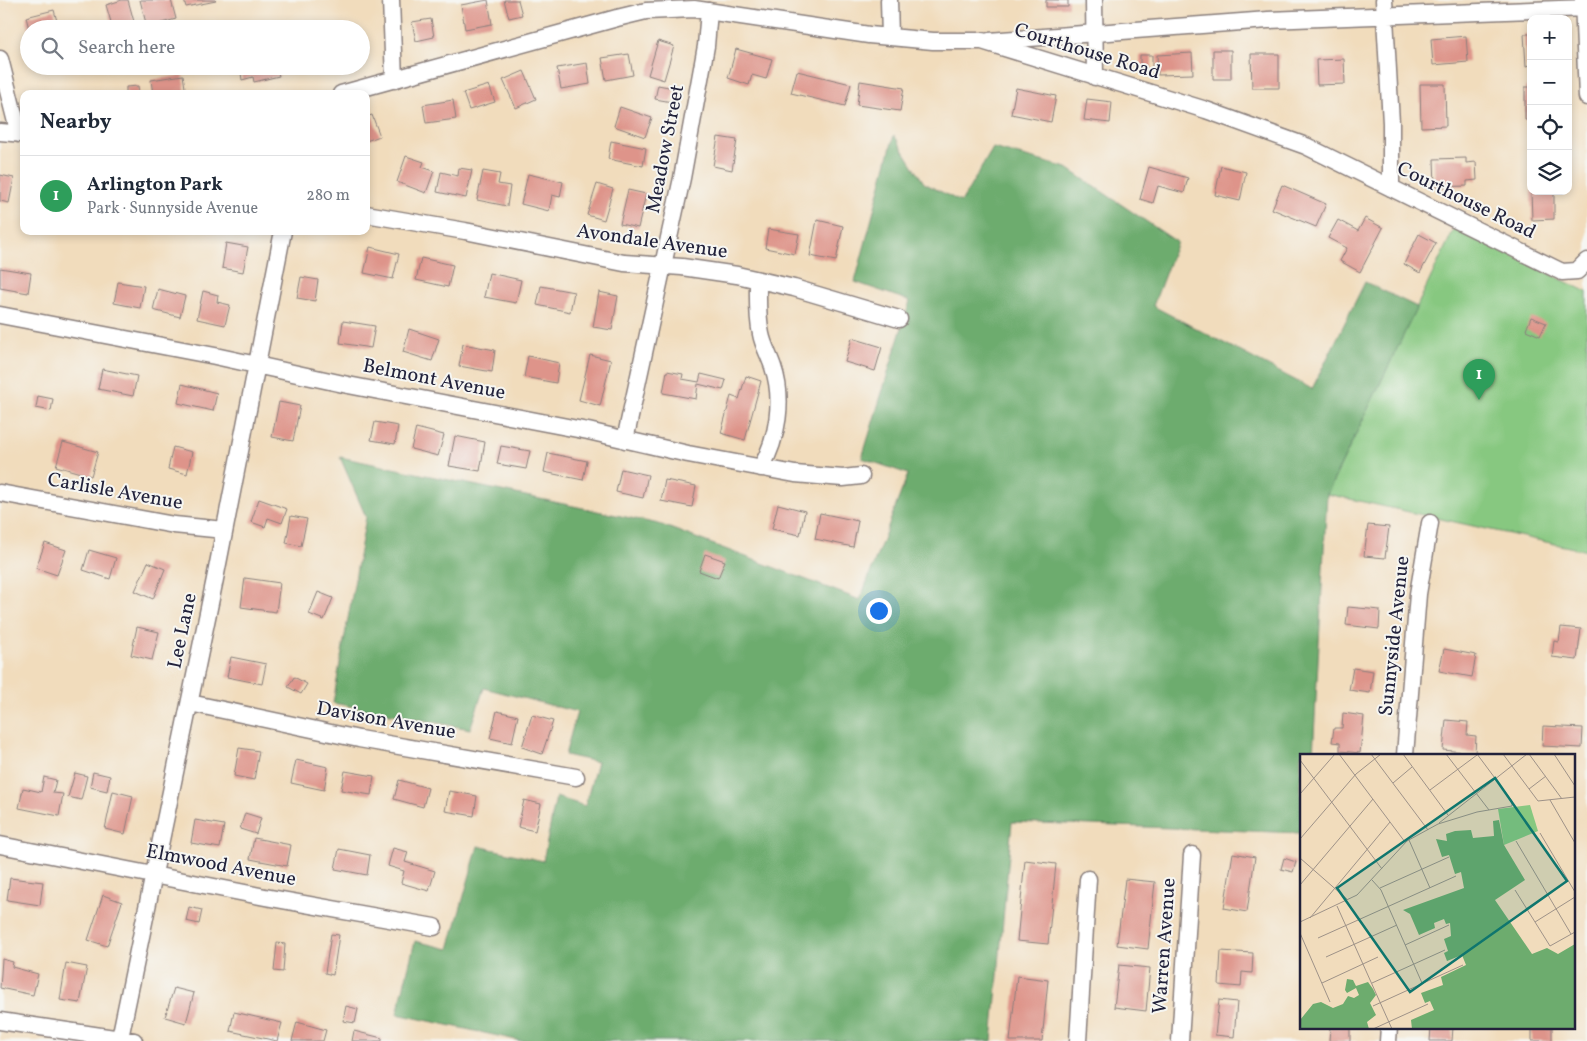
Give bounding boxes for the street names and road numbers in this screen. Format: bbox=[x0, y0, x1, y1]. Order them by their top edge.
street label: Courthouse Road bbox=[1011, 16, 1163, 88]
street label: Meadow Street bbox=[640, 82, 692, 216]
street label: Courthouse Road bbox=[1392, 155, 1540, 247]
street label: Avondale Avenue bbox=[575, 218, 729, 266]
street label: Belmont Avenue bbox=[360, 352, 508, 408]
street label: Carlisle Avenue bbox=[45, 466, 185, 518]
street label: Sunnyside Avenue bbox=[1373, 554, 1417, 718]
street label: Lee Lane bbox=[161, 591, 205, 671]
street label: Davison Avenue bbox=[314, 695, 458, 747]
street label: Elmwood Avenue bbox=[144, 838, 298, 894]
street label: Warren Avenue bbox=[1146, 877, 1184, 1015]

